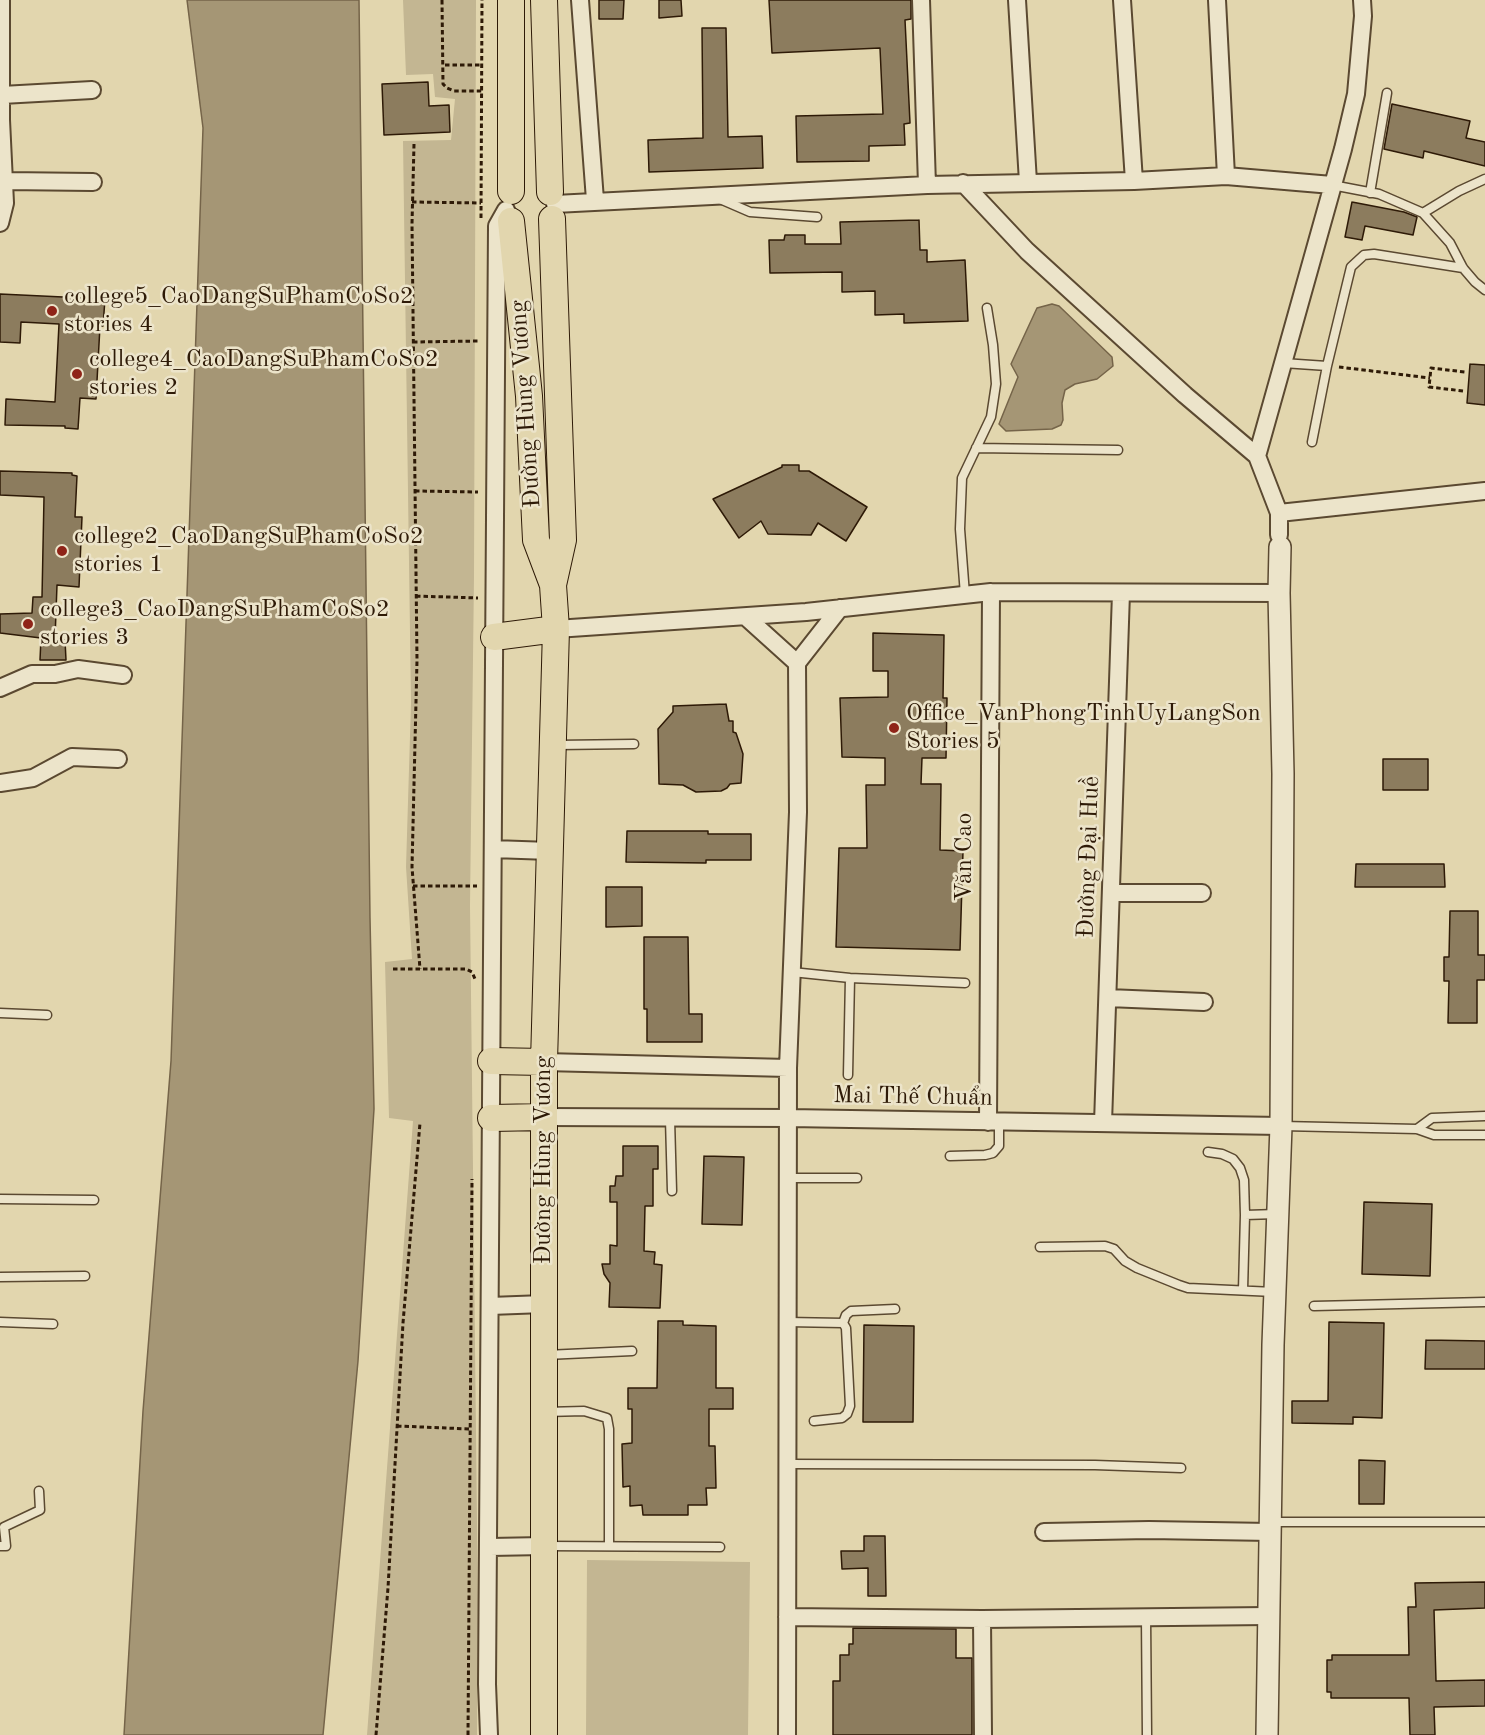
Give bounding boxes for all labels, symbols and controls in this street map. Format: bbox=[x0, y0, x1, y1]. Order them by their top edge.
place label: college5_CaoDangSuPhamCoSo2 stories 4 bbox=[64, 283, 414, 339]
street label: Đường Hùng Vương bbox=[504, 299, 548, 509]
marker: college5_CaoDangSuPhamCoSo2 stories 4 bbox=[45, 304, 59, 318]
place label: college4_CaoDangSuPhamCoSo2 stories 2 bbox=[89, 346, 439, 402]
marker: college4_CaoDangSuPhamCoSo2 stories 2 bbox=[70, 367, 84, 381]
place label: college2_CaoDangSuPhamCoSo2 stories 1 bbox=[74, 523, 424, 579]
marker: college2_CaoDangSuPhamCoSo2 stories 1 bbox=[55, 544, 69, 558]
place label: college3_CaoDangSuPhamCoSo2 stories 3 bbox=[40, 596, 390, 652]
marker: college3_CaoDangSuPhamCoSo2 stories 3 bbox=[21, 617, 35, 631]
place label: Office_VanPhongTinhUyLangSon Stories 5 bbox=[906, 700, 1261, 756]
marker: Office_VanPhongTinhUyLangSon Stories 5 bbox=[887, 721, 901, 735]
street label: Đường Đại Huề bbox=[1072, 776, 1106, 938]
street label: Văn Cao bbox=[951, 813, 979, 901]
street label: Đường Hùng Vương bbox=[530, 1056, 558, 1264]
street label: Mai Thế Chuẩn bbox=[833, 1081, 993, 1113]

